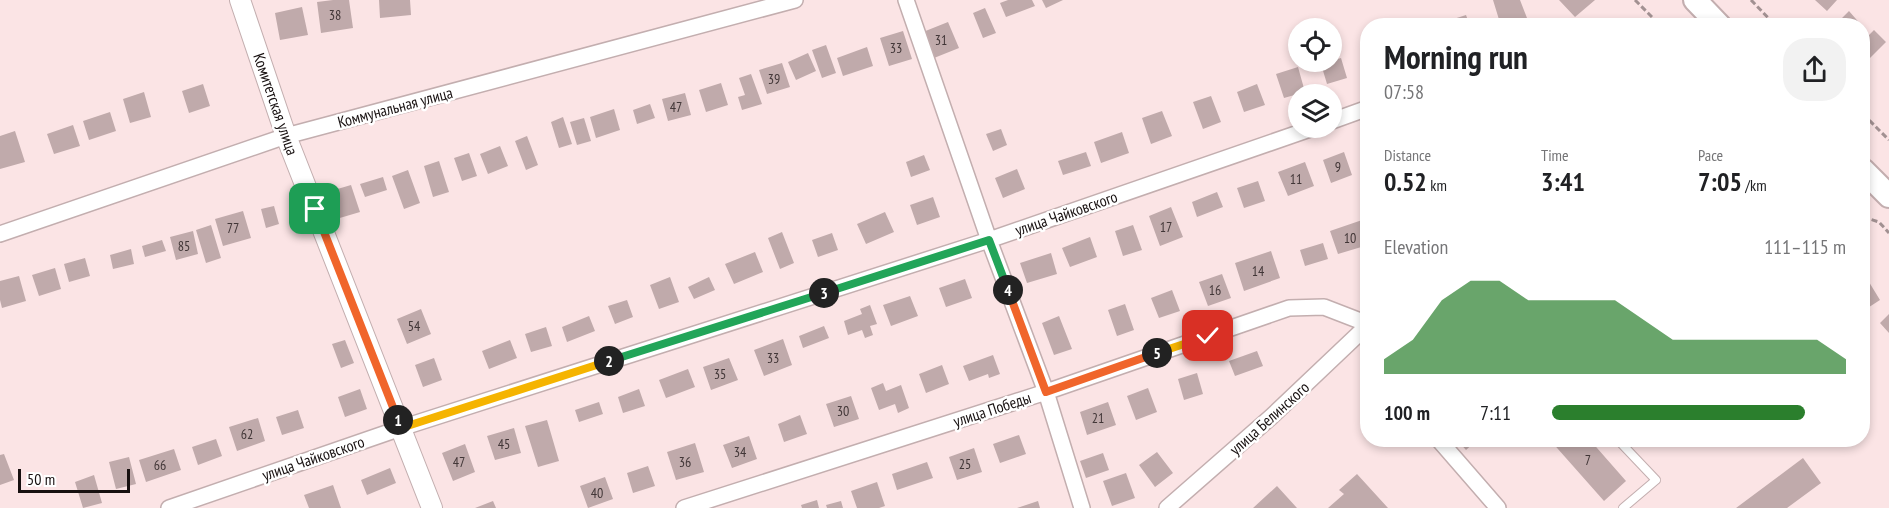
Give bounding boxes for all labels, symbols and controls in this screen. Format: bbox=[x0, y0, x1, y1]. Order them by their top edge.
house number: 38 bbox=[329, 6, 341, 24]
map controls bbox=[1288, 18, 1342, 138]
button: locate bbox=[1288, 18, 1342, 72]
house number: 31 bbox=[935, 31, 947, 49]
text: Morning run bbox=[1384, 35, 1528, 78]
button: share bbox=[1783, 38, 1846, 101]
house number: 33 bbox=[890, 39, 902, 57]
street label: Комитетская улица bbox=[249, 50, 303, 158]
house number: 39 bbox=[768, 70, 780, 88]
text: 07:58 bbox=[1384, 79, 1424, 105]
street label: Коммунальная улица bbox=[335, 82, 455, 132]
button: layers bbox=[1288, 84, 1342, 138]
house number: 47 bbox=[670, 98, 682, 116]
text: Distance bbox=[1384, 145, 1431, 165]
text: Time bbox=[1541, 145, 1569, 165]
text: Pace bbox=[1698, 145, 1723, 165]
house number: 9 bbox=[1335, 158, 1341, 176]
text: 0.52 bbox=[1384, 165, 1427, 198]
text: 3:41 bbox=[1541, 165, 1585, 198]
text: 7:05 bbox=[1698, 165, 1742, 198]
house number: 11 bbox=[1290, 170, 1302, 188]
text: km bbox=[1427, 175, 1447, 195]
text: /km bbox=[1742, 175, 1767, 195]
pin bbox=[289, 183, 340, 234]
street label: улица Чайковского bbox=[1012, 186, 1120, 240]
icon: arrive bbox=[298, 192, 331, 225]
house number: 17 bbox=[1160, 218, 1172, 236]
house number: 77 bbox=[227, 219, 239, 237]
house number: 10 bbox=[1344, 229, 1356, 247]
text: Elevation bbox=[1384, 234, 1448, 260]
text: 111–115 m bbox=[1764, 234, 1846, 260]
house number: 85 bbox=[178, 237, 190, 255]
house number: 14 bbox=[1252, 262, 1265, 280]
pin: 4 bbox=[993, 275, 1023, 305]
pin: 3 bbox=[809, 278, 839, 308]
text: 4 bbox=[1004, 280, 1012, 300]
house number: 16 bbox=[1209, 281, 1221, 299]
text: 3 bbox=[820, 283, 828, 303]
pin bbox=[1182, 310, 1233, 361]
house number: 54 bbox=[408, 317, 421, 335]
icon: check bbox=[1191, 319, 1224, 352]
pin: 5 bbox=[1142, 338, 1172, 368]
text: 5 bbox=[1153, 343, 1161, 363]
pin: 2 bbox=[594, 346, 624, 376]
house number: 33 bbox=[767, 349, 779, 367]
text: 2 bbox=[605, 351, 613, 371]
house number: 35 bbox=[714, 365, 726, 383]
street label: улица Белинского bbox=[1225, 377, 1313, 459]
street label: улица Победы bbox=[951, 387, 1033, 431]
text: 100 m bbox=[1384, 400, 1430, 426]
text: 7:11 bbox=[1480, 400, 1511, 426]
house number: 30 bbox=[837, 402, 849, 420]
pin: 1 bbox=[383, 405, 413, 435]
house number: 21 bbox=[1092, 409, 1104, 427]
text: 1 bbox=[394, 410, 402, 430]
house number: 62 bbox=[241, 425, 253, 443]
street label: улица Чайковского bbox=[259, 431, 367, 485]
house number: 45 bbox=[498, 435, 510, 453]
house number: 34 bbox=[734, 443, 747, 461]
house number: 7 bbox=[1585, 451, 1591, 469]
house number: 47 bbox=[453, 453, 465, 471]
house number: 36 bbox=[679, 453, 691, 471]
house number: 25 bbox=[959, 455, 971, 473]
house number: 66 bbox=[154, 456, 166, 474]
scale bar bbox=[18, 466, 130, 494]
text: 50 m bbox=[27, 469, 55, 489]
house number: 40 bbox=[591, 484, 603, 502]

